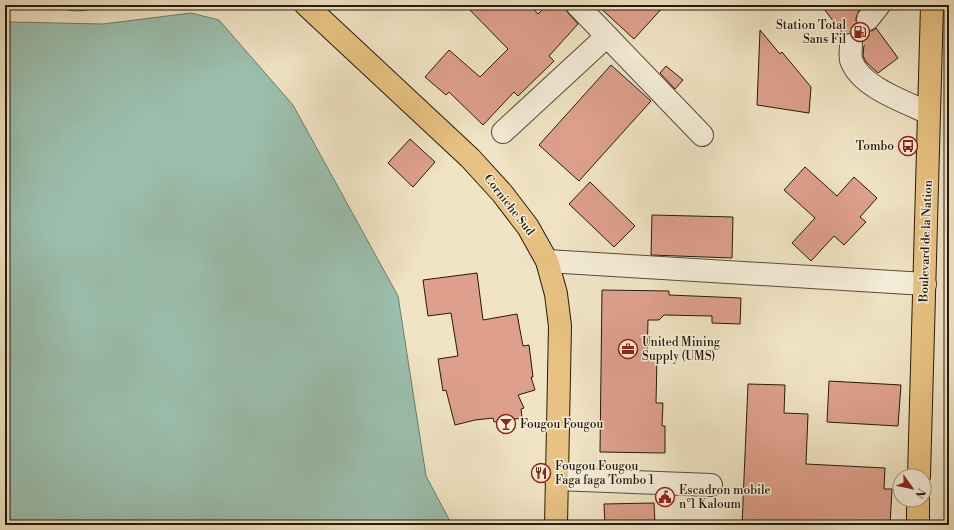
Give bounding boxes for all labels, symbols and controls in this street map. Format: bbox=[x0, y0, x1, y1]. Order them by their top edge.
place label: Station Total Sans Fil bbox=[776, 18, 846, 47]
fuel station icon: Station Total Sans Fil bbox=[849, 21, 871, 43]
bus stop icon: Tombo bbox=[897, 135, 919, 157]
place label: Tombo bbox=[856, 139, 894, 154]
street label: Corniche Sud bbox=[480, 171, 538, 239]
street label: Boulevard de la Nation bbox=[916, 180, 936, 303]
place label: United Mining Supply (UMS) bbox=[642, 335, 721, 364]
office icon: United Mining Supply (UMS) bbox=[617, 338, 639, 360]
bar icon: Fougou Fougou bbox=[495, 413, 517, 435]
place label: Fougou Fougou bbox=[520, 417, 603, 432]
place label: Fougou Fougou Faga faga Tombo 1 bbox=[555, 459, 655, 488]
restaurant icon: Fougou Fougou Faga faga Tombo 1 bbox=[530, 462, 552, 484]
north arrow bbox=[892, 468, 932, 508]
place label: Escadron mobile n°1 Kaloum bbox=[679, 483, 771, 512]
text: N bbox=[911, 485, 928, 501]
public building icon: Escadron mobile n°1 Kaloum bbox=[654, 486, 676, 508]

